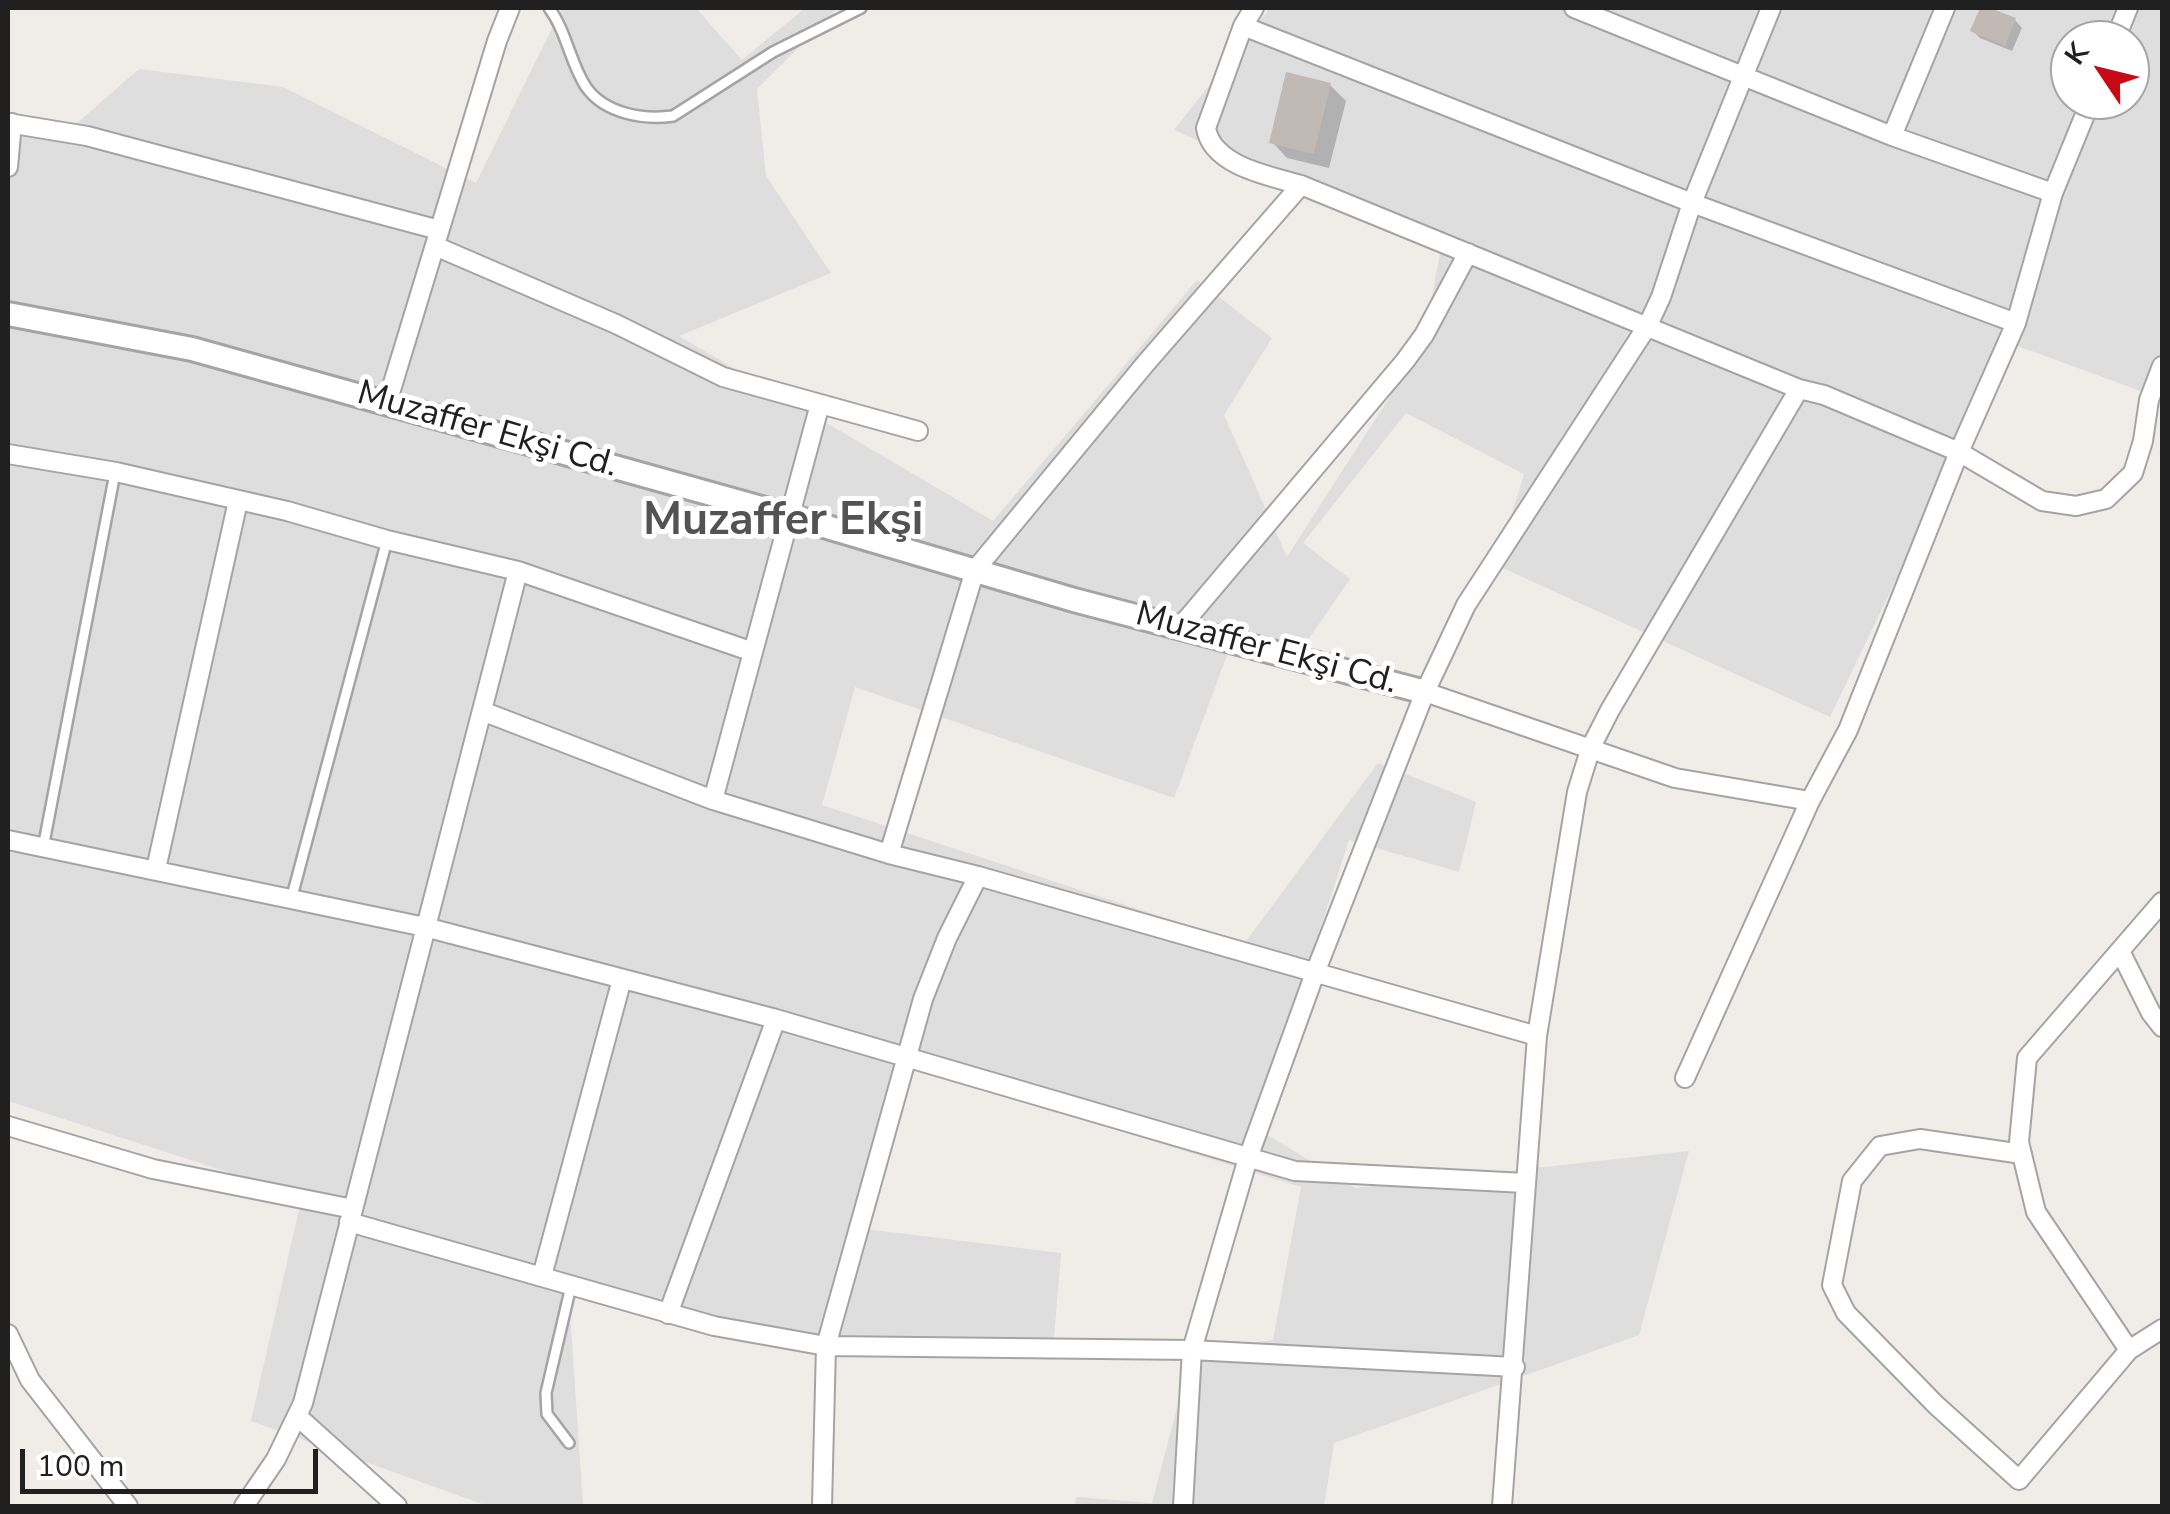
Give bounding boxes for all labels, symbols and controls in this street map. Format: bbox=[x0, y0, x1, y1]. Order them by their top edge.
north arrow bbox=[2050, 20, 2150, 120]
text: K bbox=[2056, 35, 2098, 72]
street label: Muzaffer Ekşi Cd. bbox=[352, 374, 622, 488]
district label: Muzaffer Ekşi bbox=[643, 496, 923, 550]
street label: Muzaffer Ekşi Cd. bbox=[1131, 595, 1401, 705]
scale bar bbox=[25, 1429, 322, 1491]
text: 100 m bbox=[37, 1446, 124, 1487]

